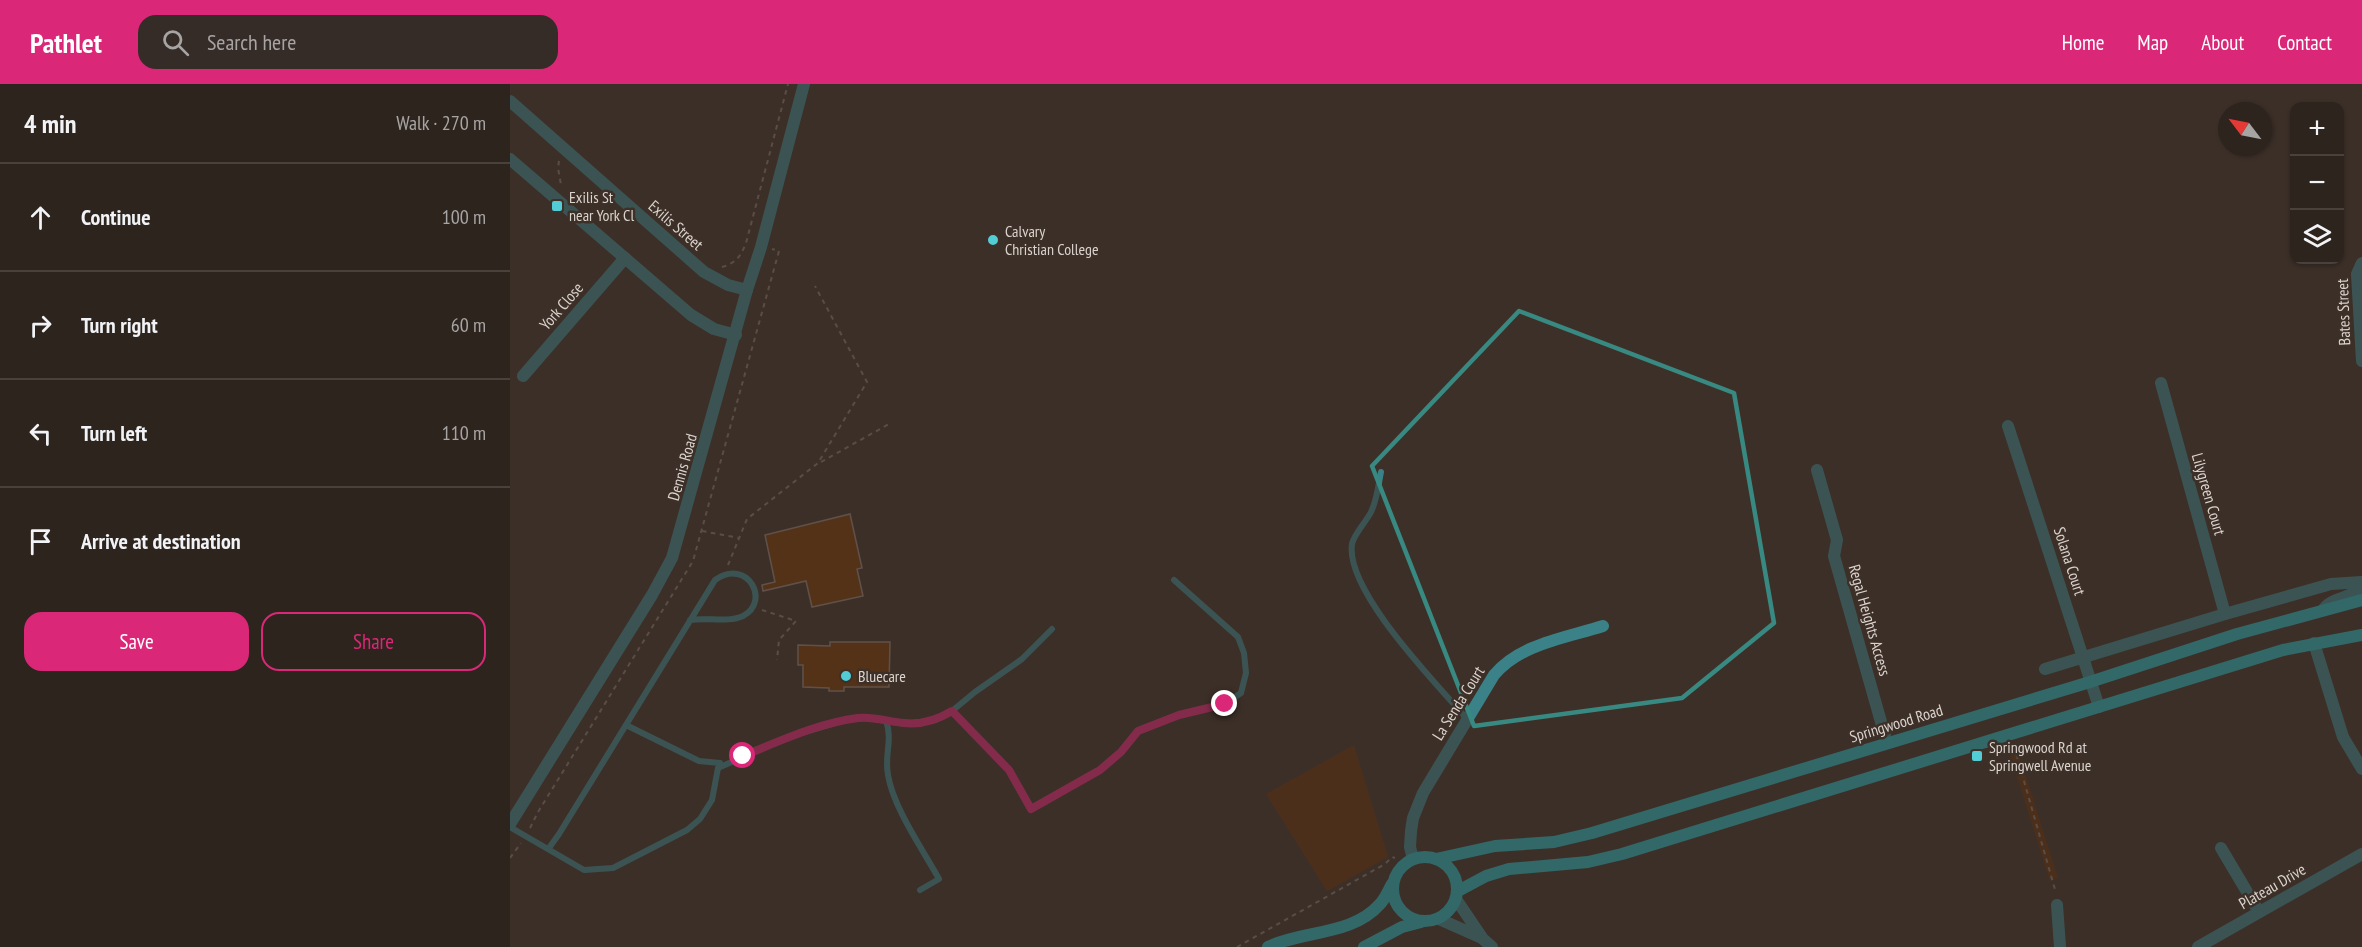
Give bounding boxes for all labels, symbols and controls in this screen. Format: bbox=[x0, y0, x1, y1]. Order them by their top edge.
search box bbox=[138, 15, 558, 69]
text: Pathlet bbox=[30, 24, 102, 61]
icon: search bbox=[159, 26, 192, 59]
text: Search here bbox=[207, 28, 296, 56]
text: Home bbox=[2062, 29, 2104, 56]
text: Map bbox=[2137, 29, 2168, 56]
text: About bbox=[2201, 29, 2244, 56]
text: Contact bbox=[2277, 29, 2332, 56]
north arrow bbox=[2218, 102, 2272, 156]
map controls bbox=[2290, 102, 2344, 264]
button: + bbox=[2290, 102, 2344, 156]
text: 4 min bbox=[24, 107, 77, 140]
text: Walk · 270 m bbox=[396, 110, 486, 136]
button: − bbox=[2290, 156, 2344, 210]
place label: Exilis St near York Cl bbox=[569, 187, 634, 225]
street label: Exilis Street bbox=[645, 196, 708, 255]
marker: Exilis St near York Cl bbox=[550, 199, 564, 213]
icon: ahead bbox=[24, 201, 57, 234]
text: Continue bbox=[81, 203, 151, 231]
text: 100 m bbox=[442, 204, 486, 230]
button: layers bbox=[2290, 210, 2344, 264]
place label: Calvary Christian College bbox=[1005, 221, 1099, 259]
marker: Calvary Christian College bbox=[986, 233, 1000, 247]
street label: York Close bbox=[535, 278, 587, 334]
street label: Bates Street bbox=[2332, 278, 2354, 346]
icon: right bbox=[24, 309, 57, 342]
text: Turn right bbox=[81, 311, 158, 339]
text: 60 m bbox=[451, 312, 486, 338]
icon: left bbox=[24, 417, 57, 450]
text: Turn left bbox=[81, 419, 147, 447]
text: 110 m bbox=[442, 420, 486, 446]
street label: Dennis Road bbox=[663, 431, 701, 503]
street label: Lilygreen Court bbox=[2188, 451, 2230, 538]
street label: Solana Court bbox=[2050, 524, 2091, 598]
icon: arrive bbox=[24, 525, 57, 558]
text: Arrive at destination bbox=[81, 527, 241, 555]
street label: Regal Heights Access bbox=[1845, 562, 1895, 678]
button: Save bbox=[24, 612, 249, 671]
button: Share bbox=[261, 612, 486, 671]
street label: La Senda Court bbox=[1427, 662, 1489, 744]
place label: Bluecare bbox=[858, 666, 906, 686]
marker: Bluecare bbox=[839, 669, 853, 683]
route end bbox=[1211, 690, 1237, 716]
street label: Springwood Road bbox=[1847, 699, 1945, 747]
place label: Springwood Rd at Springwell Avenue bbox=[1989, 737, 2091, 775]
route start bbox=[729, 742, 755, 768]
marker: Springwood Rd at Springwell Avenue bbox=[1970, 749, 1984, 763]
street label: Plateau Drive bbox=[2235, 859, 2309, 913]

